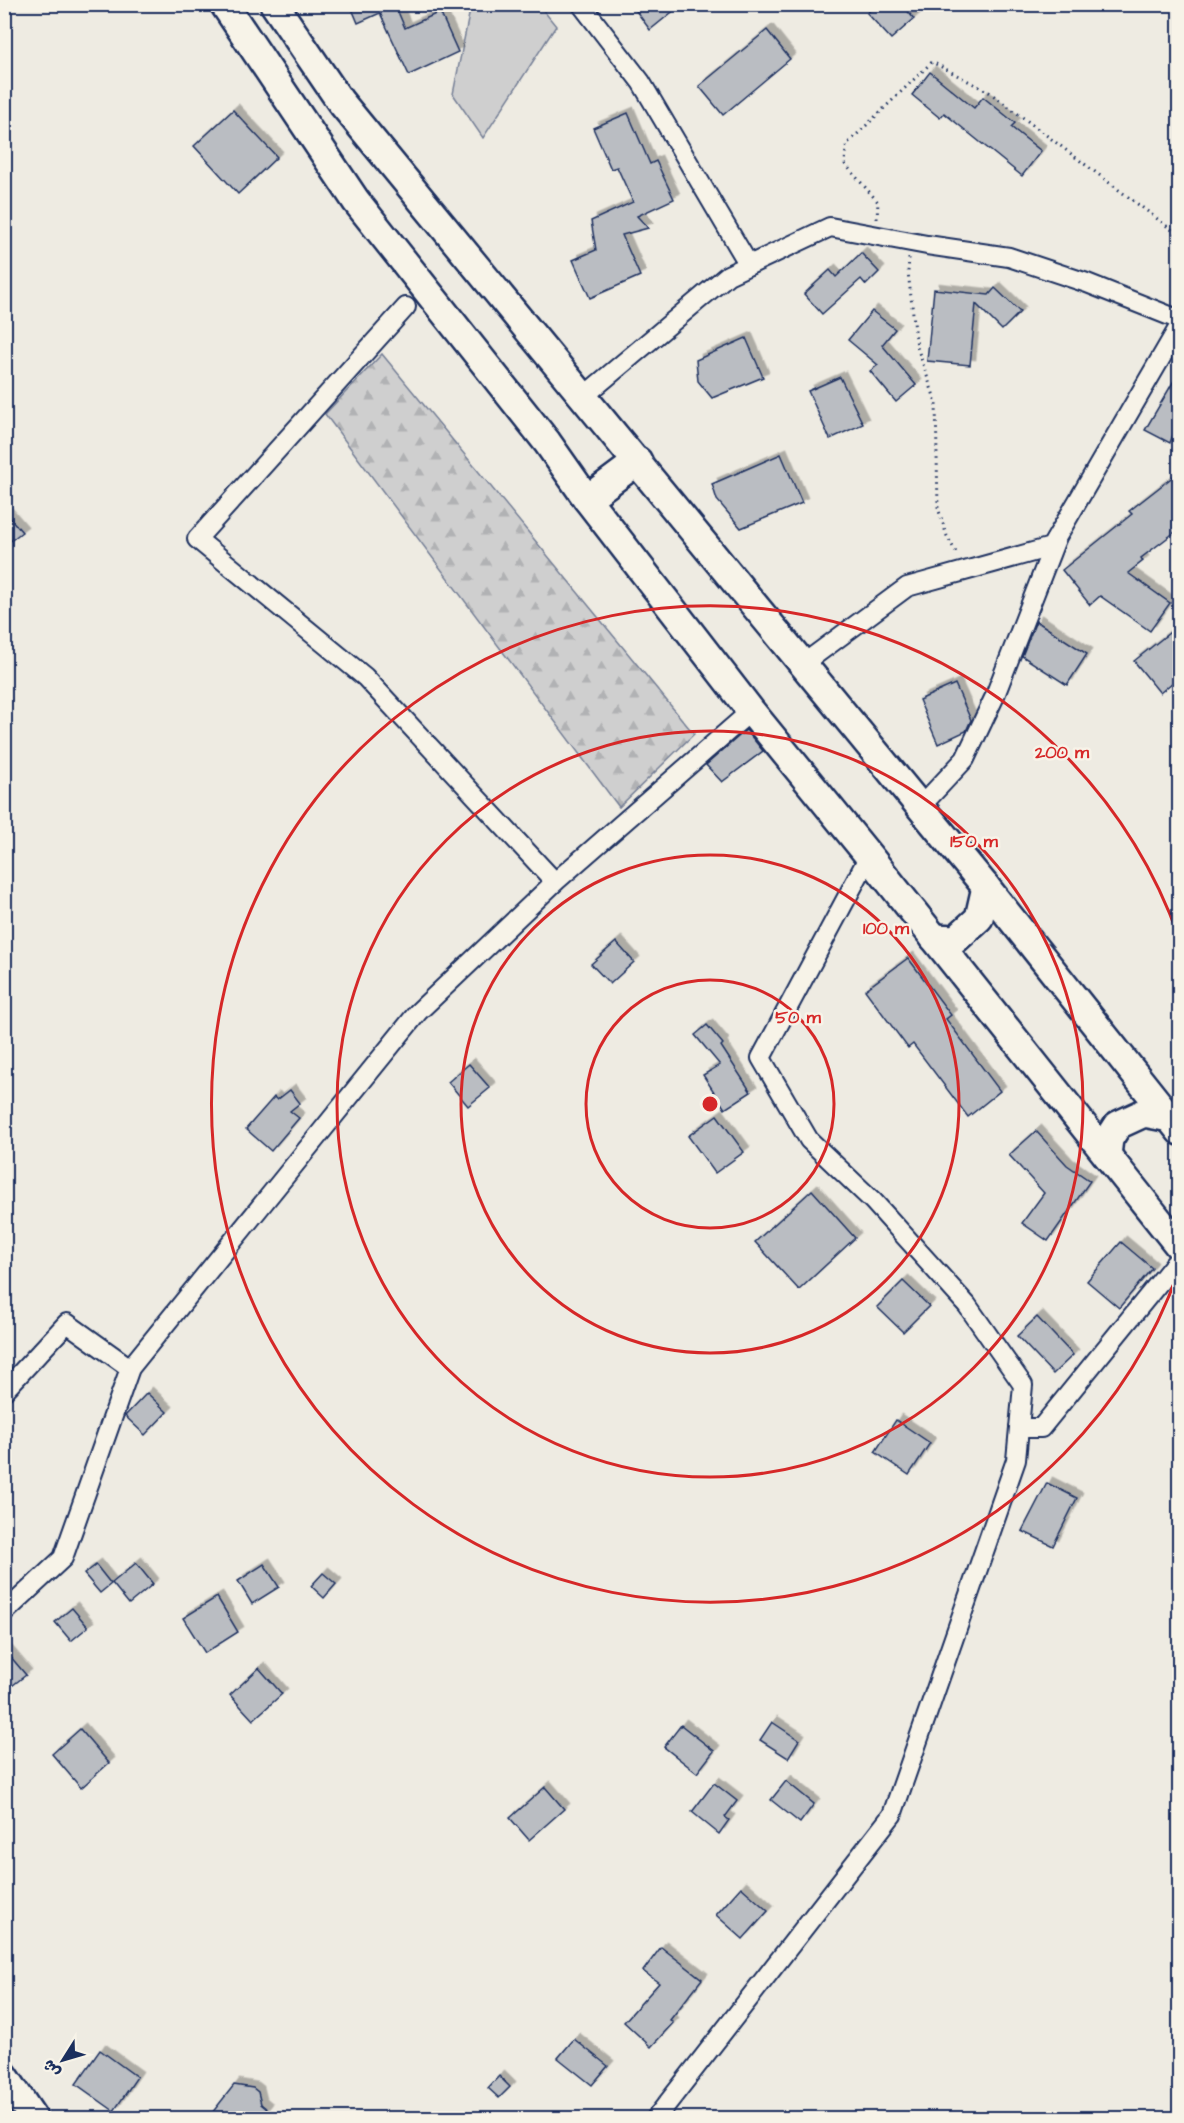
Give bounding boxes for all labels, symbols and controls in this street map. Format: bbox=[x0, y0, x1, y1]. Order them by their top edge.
text: 200 m bbox=[1034, 740, 1090, 765]
text: 150 m bbox=[950, 829, 999, 854]
text: 100 m bbox=[863, 916, 910, 941]
text: 50 m bbox=[775, 1005, 822, 1030]
centre of rings bbox=[700, 1094, 720, 1114]
north arrow bbox=[33, 2030, 93, 2090]
text: ش bbox=[38, 2055, 66, 2082]

